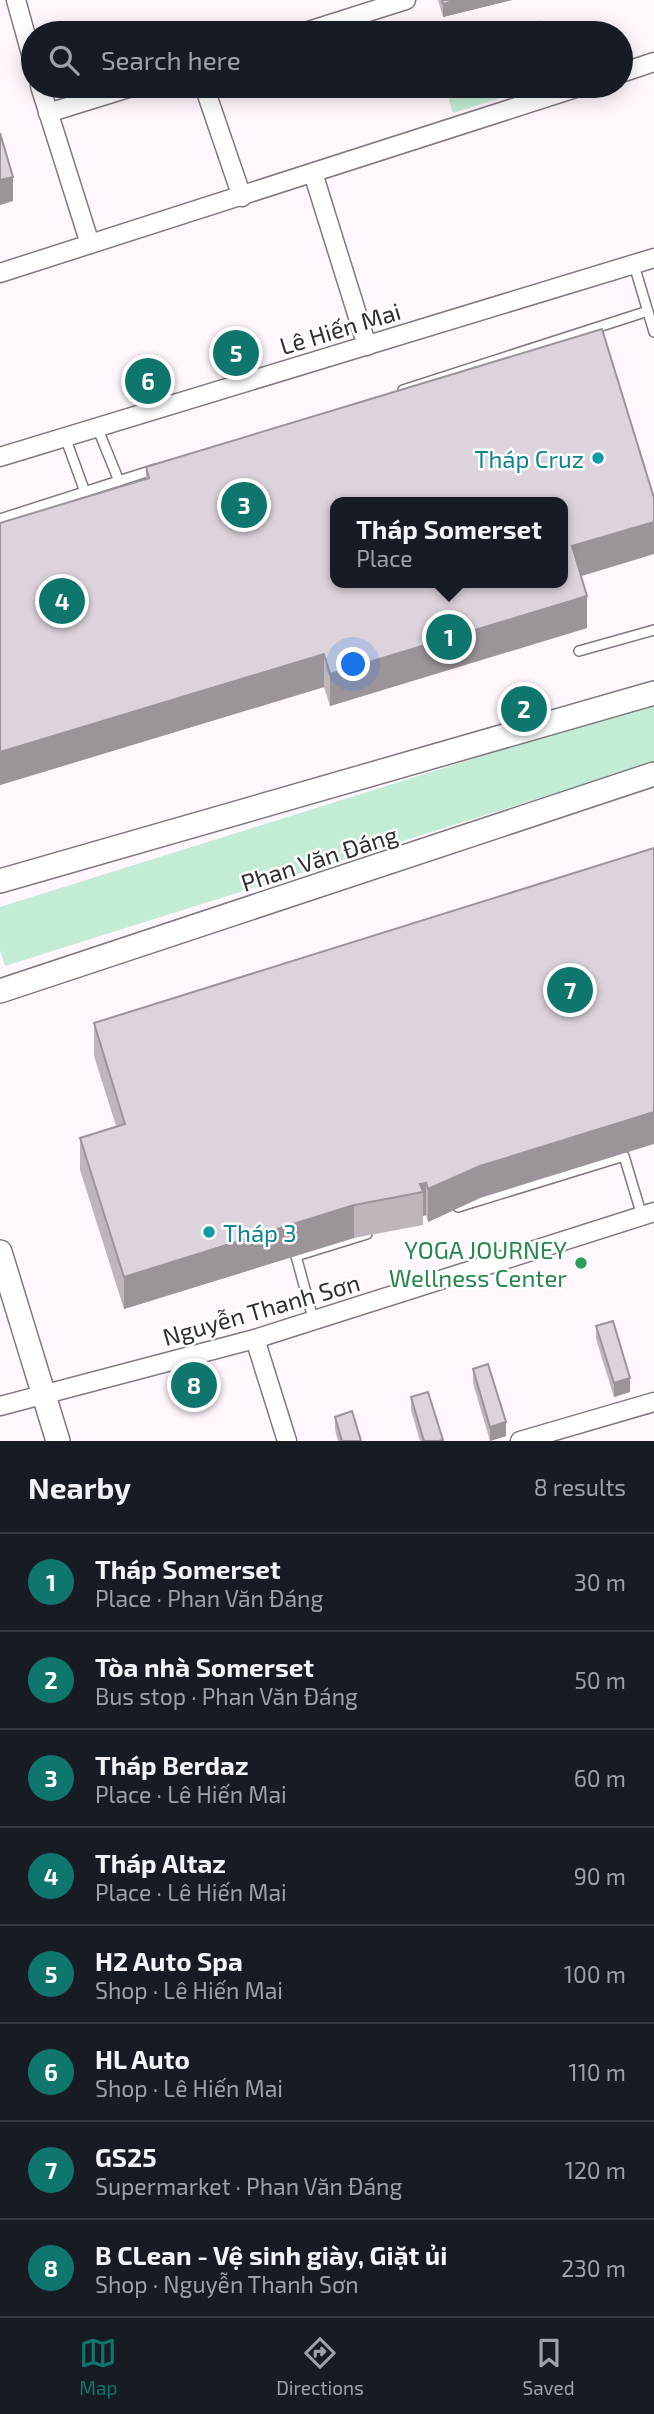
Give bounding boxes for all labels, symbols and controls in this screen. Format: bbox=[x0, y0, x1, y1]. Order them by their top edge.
search box bbox=[21, 21, 633, 98]
icon: search bbox=[45, 41, 83, 79]
text: Search here bbox=[101, 44, 241, 75]
street label: Lê Hiến Mai bbox=[276, 296, 404, 360]
pin: 5 bbox=[213, 327, 259, 379]
pin: 6 bbox=[125, 355, 171, 407]
place label: Tháp Cruz bbox=[474, 444, 584, 473]
marker: Tháp Cruz bbox=[590, 450, 606, 466]
pin: 3 bbox=[221, 479, 267, 531]
popup bbox=[330, 497, 568, 588]
text: Tháp Somerset bbox=[356, 513, 542, 544]
text: Place bbox=[356, 544, 413, 572]
pin: 4 bbox=[39, 575, 85, 627]
pin: 1 bbox=[426, 611, 472, 663]
your location bbox=[336, 647, 370, 681]
pin: 2 bbox=[501, 683, 547, 735]
street label: Phan Văn Đáng bbox=[237, 819, 401, 897]
pin: 7 bbox=[547, 964, 593, 1016]
place label: Tháp 3 bbox=[223, 1218, 297, 1247]
marker: Tháp 3 bbox=[201, 1224, 217, 1240]
place label: YOGA JOURNEY Wellness Center bbox=[389, 1235, 567, 1292]
marker: YOGA JOURNEY Wellness Center bbox=[573, 1255, 589, 1271]
street label: Nguyễn Thanh Sơn bbox=[159, 1267, 363, 1351]
pin: 8 bbox=[171, 1359, 217, 1411]
text: Nearby bbox=[28, 1469, 131, 1505]
text: 8 results bbox=[534, 1473, 626, 1501]
text: Tháp Somerset bbox=[95, 1553, 281, 1584]
text: 1 bbox=[46, 1568, 56, 1596]
text: 30 m bbox=[574, 1568, 626, 1596]
text: Place · Phan Văn Đáng bbox=[95, 1584, 323, 1612]
text: Tòa nhà Somerset bbox=[95, 1651, 314, 1682]
text: 2 bbox=[44, 1666, 58, 1694]
text: 50 m bbox=[575, 1666, 626, 1694]
text: Bus stop · Phan Văn Đáng bbox=[95, 1682, 358, 1710]
text: Tháp Berdaz bbox=[95, 1749, 249, 1780]
text: 3 bbox=[44, 1764, 58, 1792]
text: 60 m bbox=[574, 1764, 626, 1792]
text: Place · Lê Hiến Mai bbox=[95, 1780, 287, 1808]
text: Tháp Altaz bbox=[95, 1847, 226, 1878]
text: 4 bbox=[44, 1862, 58, 1890]
text: 90 m bbox=[574, 1862, 626, 1890]
text: Place · Lê Hiến Mai bbox=[95, 1878, 287, 1906]
text: H2 Auto Spa bbox=[95, 1945, 243, 1976]
text: 5 bbox=[45, 1960, 57, 1988]
text: 100 m bbox=[564, 1960, 626, 1988]
text: Shop · Lê Hiến Mai bbox=[95, 1976, 283, 2004]
text: HL Auto bbox=[95, 2043, 190, 2074]
text: 6 bbox=[44, 2058, 58, 2086]
text: 110 m bbox=[569, 2058, 626, 2086]
text: Shop · Lê Hiến Mai bbox=[95, 2074, 283, 2102]
text: GS25 bbox=[95, 2141, 157, 2172]
text: 7 bbox=[45, 2156, 57, 2184]
text: 120 m bbox=[565, 2156, 626, 2184]
text: Supermarket · Phan Văn Đáng bbox=[95, 2172, 402, 2200]
text: B CLean - Vệ sinh giày, Giặt ủi bbox=[95, 2239, 447, 2270]
text: 8 bbox=[44, 2254, 58, 2282]
text: 230 m bbox=[561, 2254, 626, 2282]
text: Shop · Nguyễn Thanh Sơn bbox=[95, 2270, 359, 2298]
tab: Map bbox=[79, 2334, 117, 2399]
tab: Directions bbox=[276, 2334, 364, 2399]
tab: Saved bbox=[522, 2334, 575, 2399]

